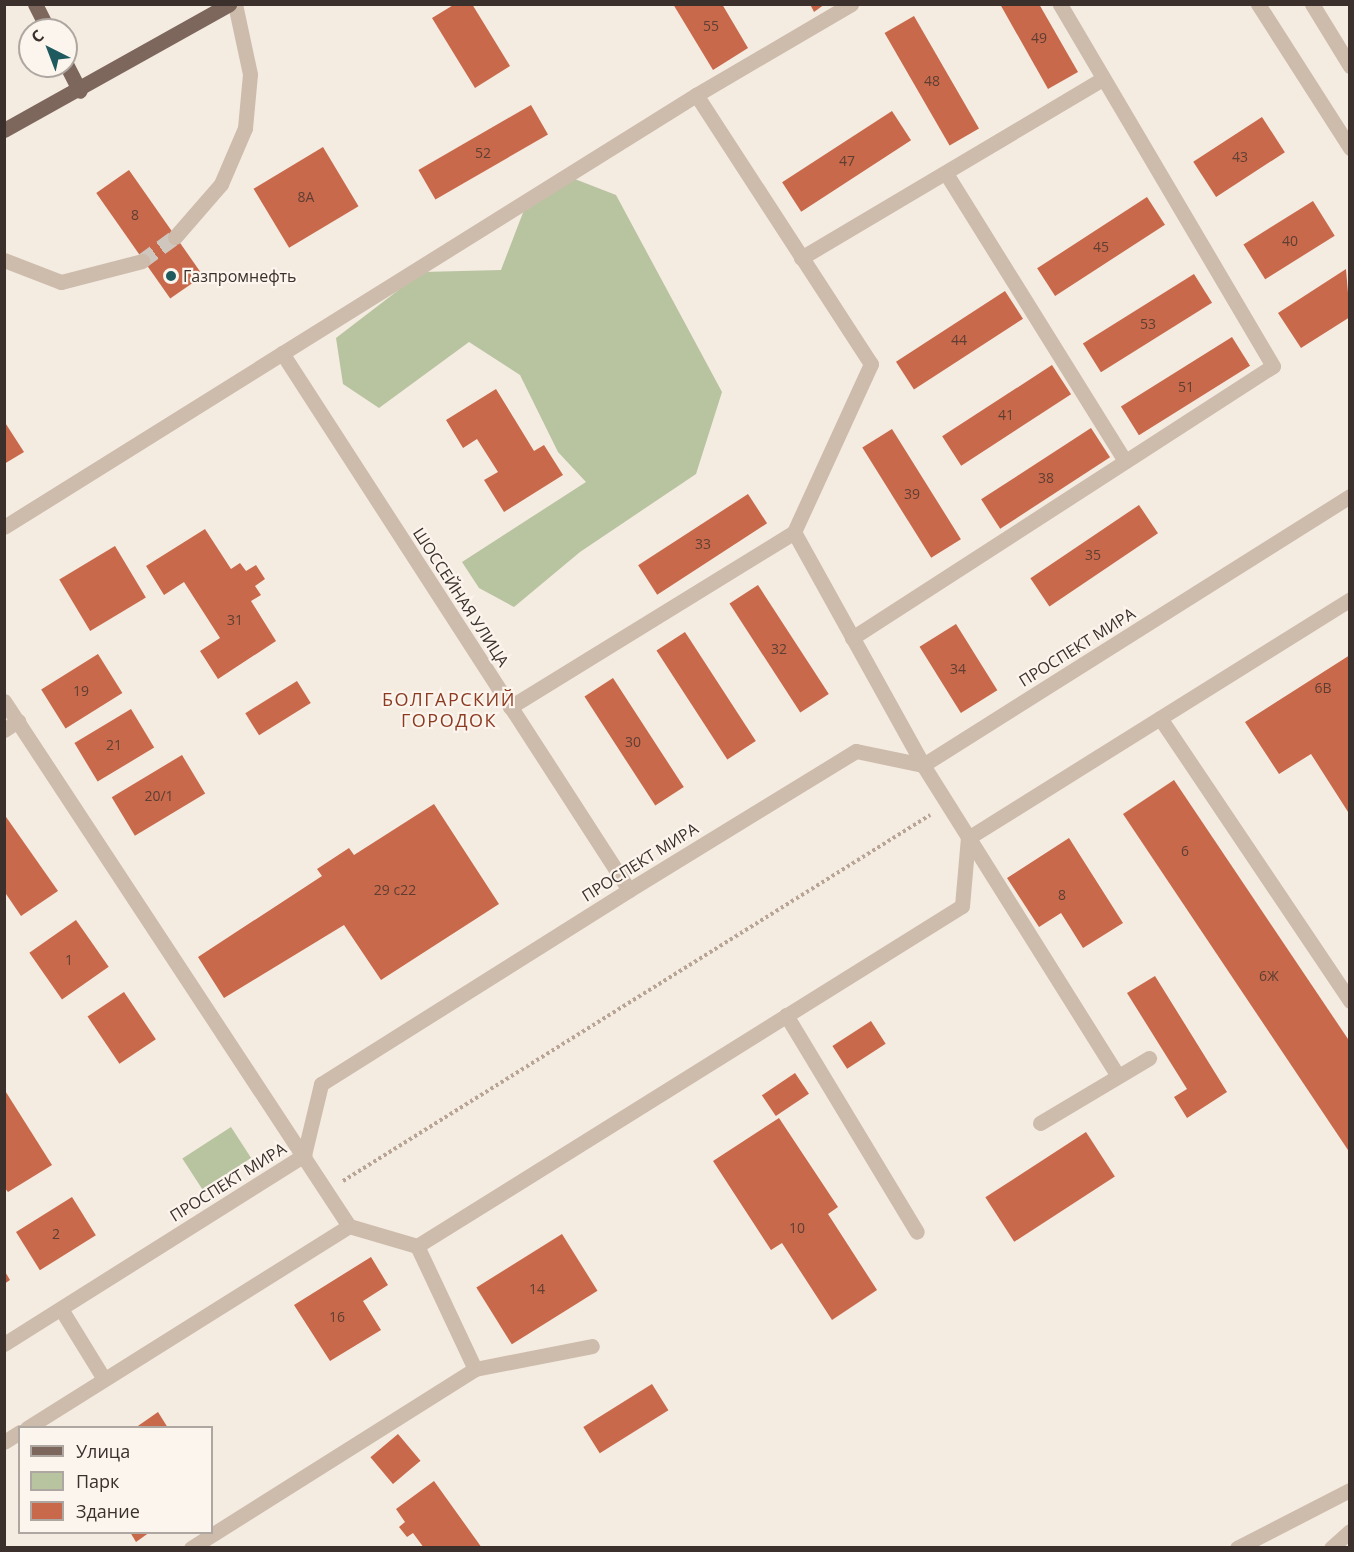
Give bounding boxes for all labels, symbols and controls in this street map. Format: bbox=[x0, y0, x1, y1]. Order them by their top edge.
north arrow bbox=[18, 18, 78, 78]
house number: 55 bbox=[703, 18, 719, 34]
text: С bbox=[26, 25, 48, 48]
house number: 49 bbox=[1031, 30, 1047, 46]
house number: 48 bbox=[924, 73, 940, 89]
house number: 52 bbox=[475, 145, 491, 161]
house number: 43 bbox=[1232, 149, 1248, 165]
house number: 47 bbox=[839, 153, 855, 169]
house number: 8А bbox=[298, 189, 314, 205]
house number: 8 bbox=[131, 207, 139, 223]
house number: 40 bbox=[1282, 233, 1298, 249]
house number: 45 bbox=[1093, 239, 1109, 255]
place label: Газпромнефть bbox=[183, 266, 297, 286]
marker: Газпромнефть bbox=[164, 269, 178, 283]
house number: 53 bbox=[1140, 316, 1156, 332]
house number: 44 bbox=[951, 332, 967, 348]
house number: 51 bbox=[1178, 379, 1194, 395]
house number: 41 bbox=[998, 407, 1014, 423]
house number: 38 bbox=[1038, 470, 1054, 486]
house number: 39 bbox=[904, 486, 920, 502]
street label: ШОССЕЙНАЯ УЛИЦА bbox=[409, 524, 513, 670]
house number: 33 bbox=[695, 536, 711, 552]
house number: 35 bbox=[1085, 547, 1101, 563]
street label: ПРОСПЕКТ МИРА bbox=[1015, 604, 1139, 690]
house number: 31 bbox=[227, 612, 243, 628]
house number: 32 bbox=[771, 641, 787, 657]
house number: 34 bbox=[950, 661, 966, 677]
house number: 6В bbox=[1314, 680, 1332, 696]
house number: 19 bbox=[73, 683, 89, 699]
district label: БОЛГАРСКИЙ ГОРОДОК bbox=[382, 689, 516, 732]
house number: 30 bbox=[625, 734, 641, 750]
house number: 21 bbox=[106, 737, 122, 753]
house number: 20/1 bbox=[144, 788, 174, 804]
street label: ПРОСПЕКТ МИРА bbox=[578, 819, 702, 905]
house number: 6 bbox=[1181, 843, 1189, 859]
house number: 29 с22 bbox=[374, 882, 416, 898]
house number: 8 bbox=[1058, 887, 1066, 903]
house number: 1 bbox=[65, 952, 73, 968]
house number: 6Ж bbox=[1259, 968, 1279, 984]
street label: ПРОСПЕКТ МИРА bbox=[166, 1139, 290, 1225]
house number: 10 bbox=[789, 1220, 805, 1236]
house number: 2 bbox=[52, 1226, 60, 1242]
house number: 14 bbox=[529, 1281, 545, 1297]
house number: 16 bbox=[329, 1309, 345, 1325]
legend bbox=[18, 1426, 213, 1534]
text: Улица bbox=[76, 1439, 130, 1463]
text: Парк bbox=[76, 1469, 119, 1493]
text: Здание bbox=[76, 1499, 140, 1523]

